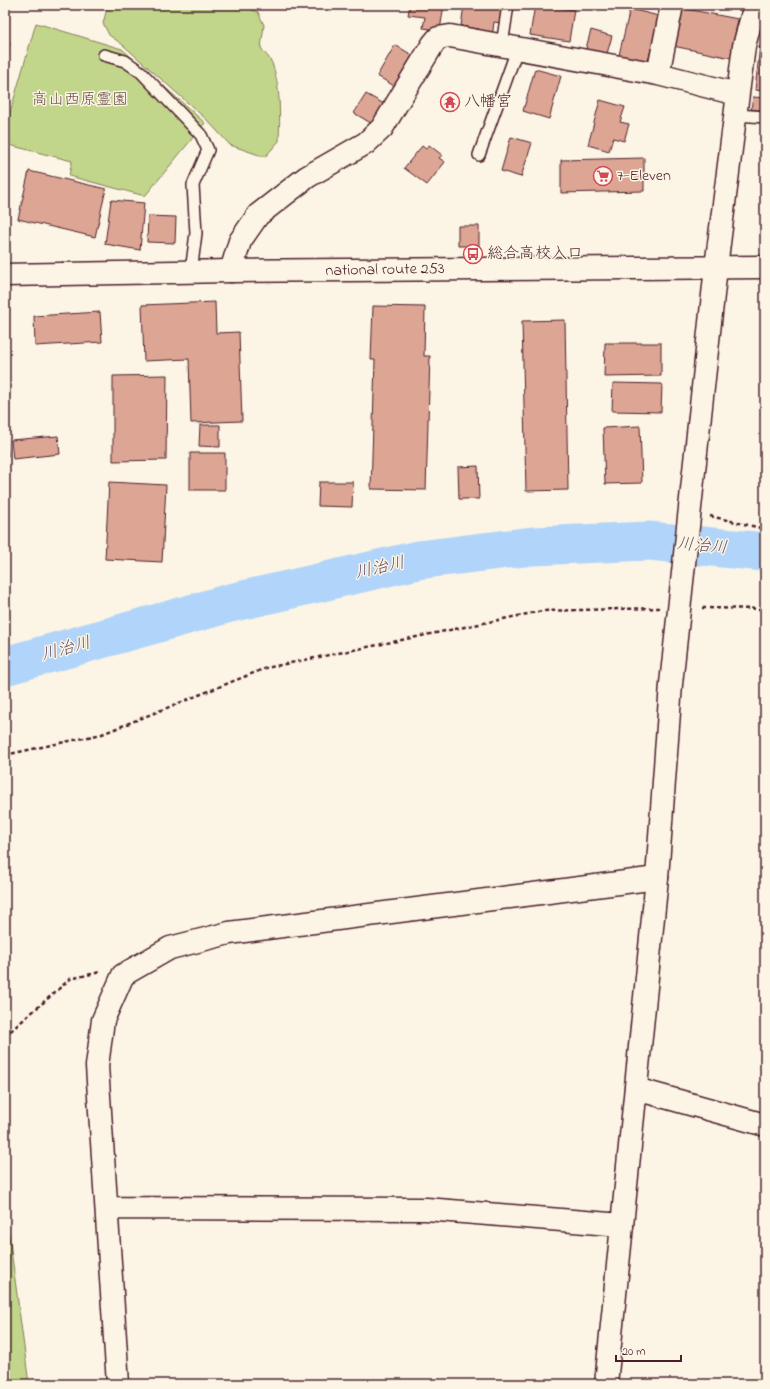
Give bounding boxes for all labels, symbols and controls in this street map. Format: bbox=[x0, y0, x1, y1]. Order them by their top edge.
park label: 高山西原霊園 bbox=[32, 88, 128, 112]
place label: 八幡宮 bbox=[464, 90, 512, 114]
temple icon: 八幡宮 bbox=[439, 91, 461, 113]
place label: 7-Eleven bbox=[617, 164, 671, 188]
supermarket icon: 7-Eleven bbox=[592, 165, 614, 187]
place label: 総合高校入口 bbox=[487, 242, 583, 266]
bus stop icon: 総合高校入口 bbox=[462, 243, 484, 265]
street label: national route 253 bbox=[325, 257, 445, 283]
water label: 川治川 bbox=[676, 531, 728, 561]
water label: 川治川 bbox=[352, 550, 408, 586]
water label: 川治川 bbox=[38, 630, 94, 668]
scale bar bbox=[616, 1337, 681, 1363]
text: 20 m bbox=[622, 1343, 645, 1361]

